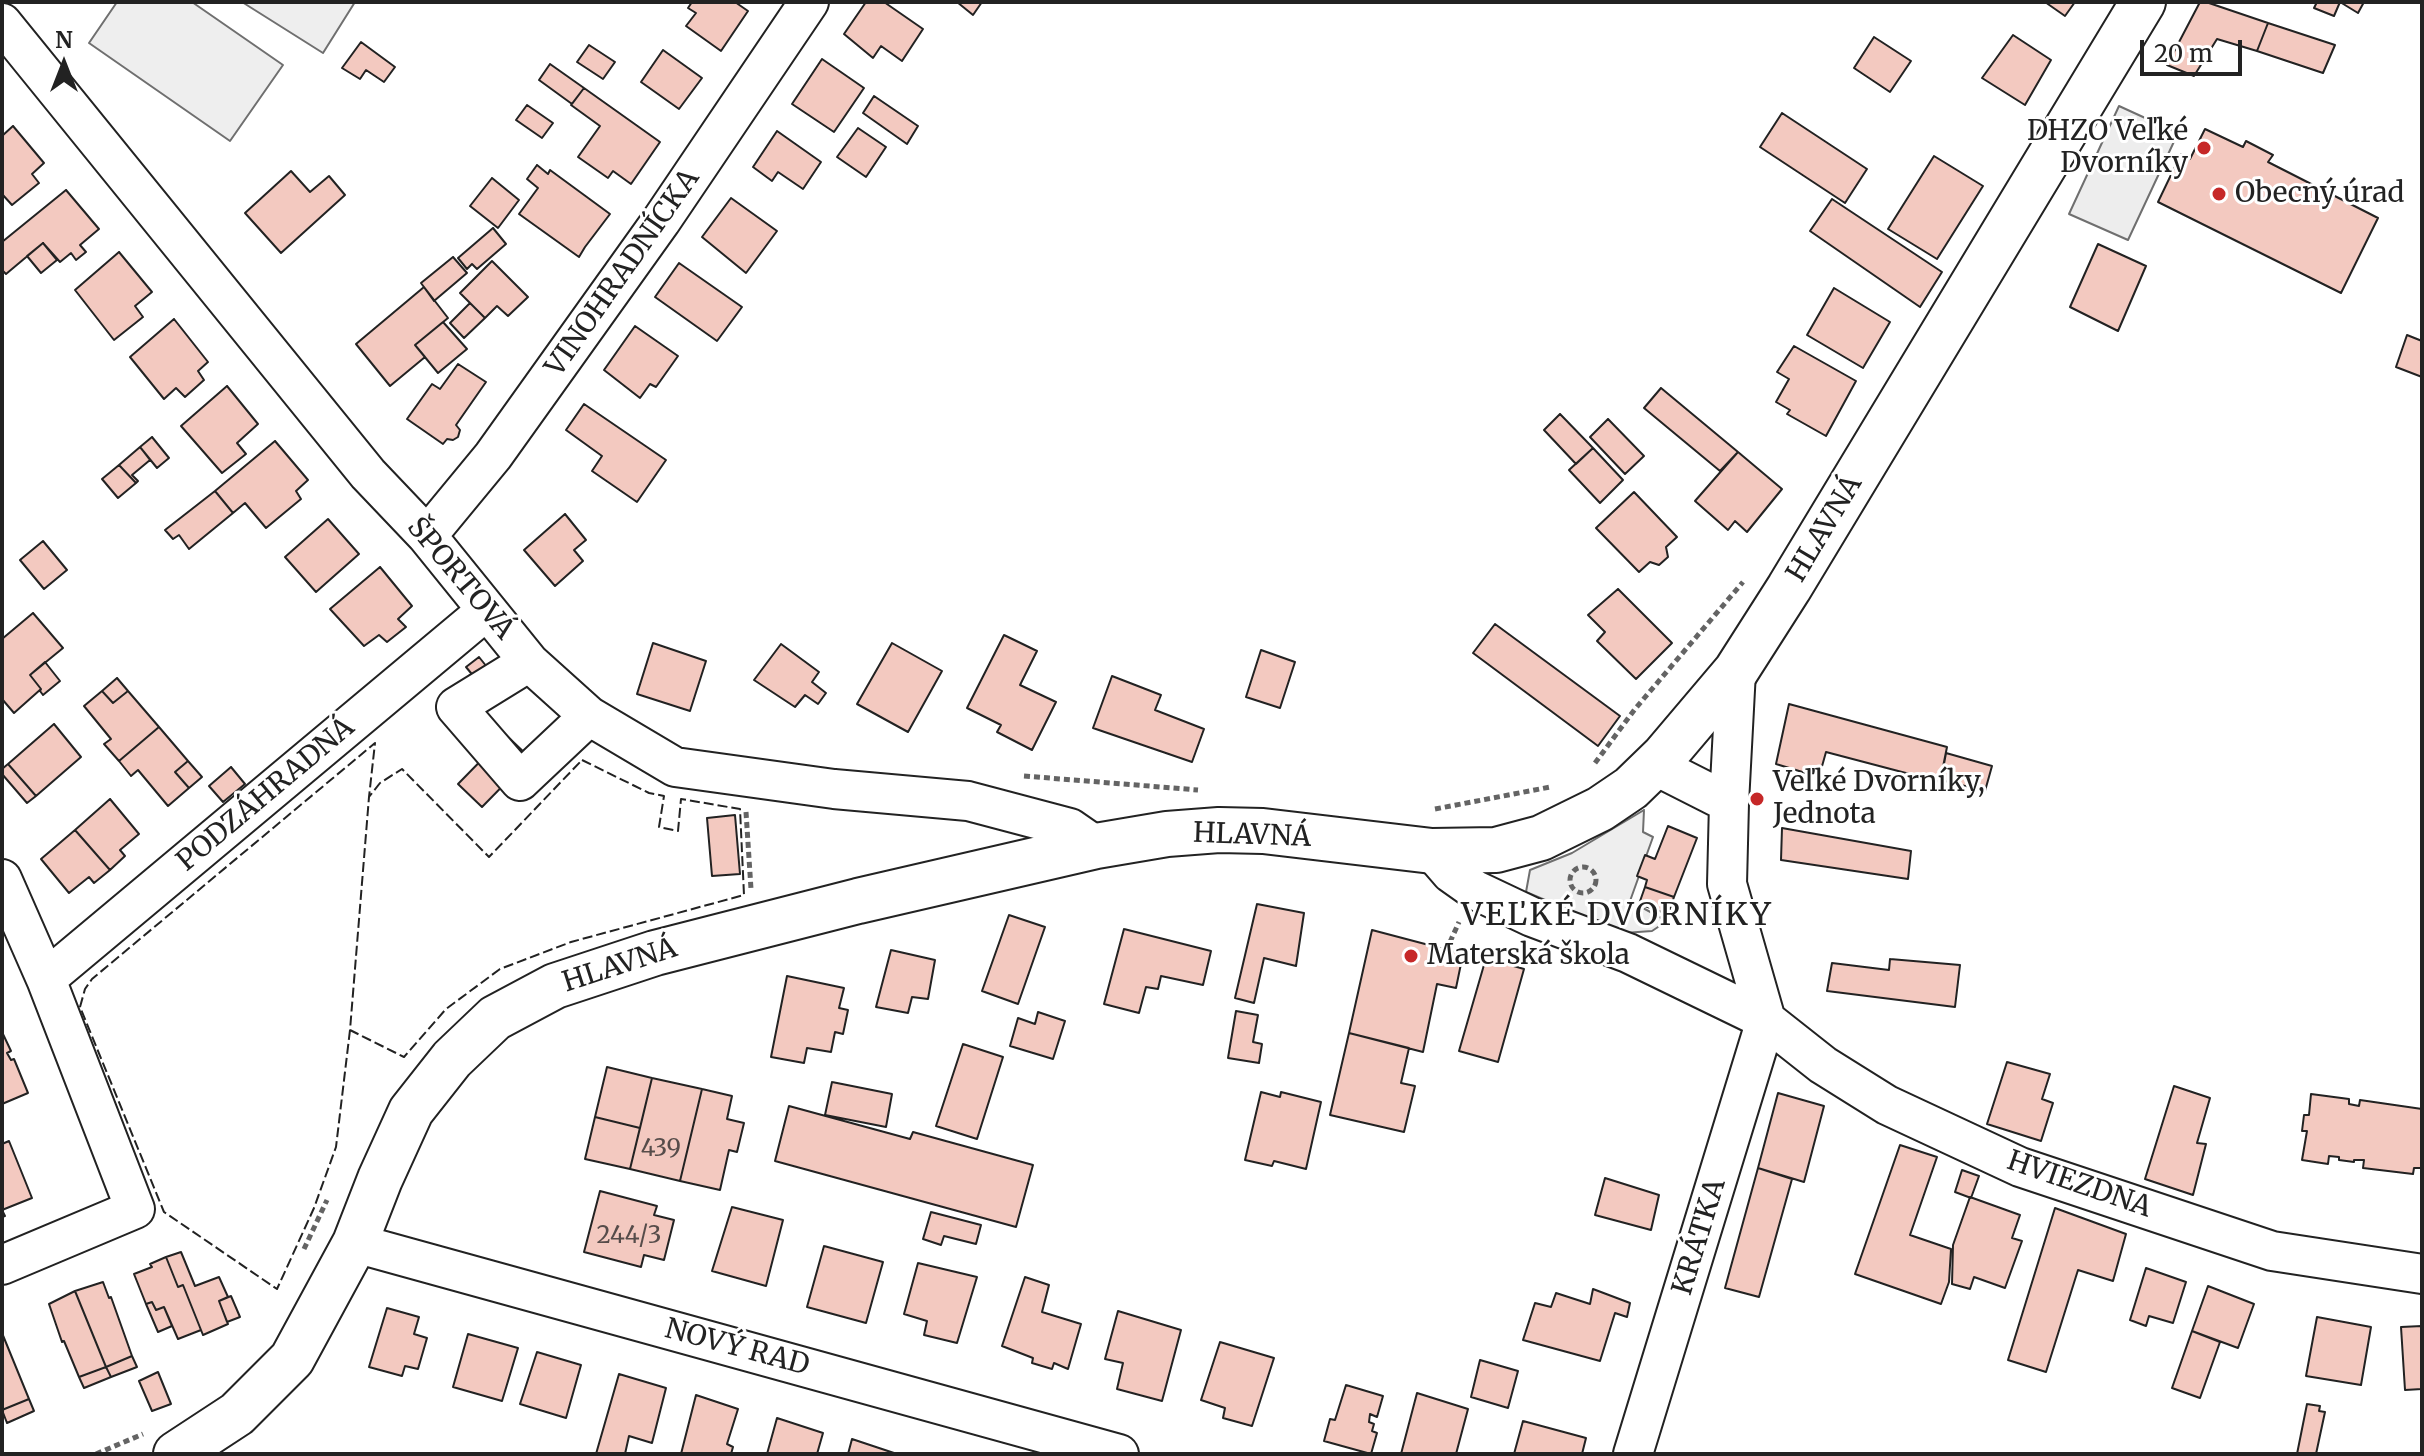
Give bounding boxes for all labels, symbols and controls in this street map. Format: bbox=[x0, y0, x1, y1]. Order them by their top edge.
north arrow bbox=[24, 24, 104, 104]
scale bar bbox=[2144, 24, 2246, 74]
text: N bbox=[55, 26, 73, 54]
text: 20 m bbox=[2154, 38, 2213, 69]
place label: DHZO Veľké Dvorníky bbox=[2027, 115, 2188, 181]
marker: DHZO Veľké Dvorníky bbox=[2195, 139, 2213, 157]
street label: VINOHRADNÍCKA bbox=[539, 163, 707, 383]
place label: Obecný úrad bbox=[2235, 177, 2404, 211]
marker: Obecný úrad bbox=[2210, 185, 2228, 203]
street label: HLAVNÁ bbox=[1780, 470, 1870, 588]
street label: ŠPORTOVÁ bbox=[399, 511, 521, 647]
street label: PODZÁHRADNÁ bbox=[171, 711, 361, 879]
place label: Veľké Dvorníky, Jednota bbox=[1773, 766, 1985, 832]
marker: Veľké Dvorníky, Jednota bbox=[1748, 790, 1766, 808]
street label: HLAVNÁ bbox=[1192, 817, 1312, 855]
district label: VEĽKÉ DVORNÍKY bbox=[1461, 897, 1773, 935]
street label: HLAVNÁ bbox=[559, 932, 681, 1000]
place label: Materská škola bbox=[1427, 939, 1630, 973]
marker: Materská škola bbox=[1402, 947, 1420, 965]
house number: 439 bbox=[641, 1135, 681, 1163]
street label: HVIEZDNA bbox=[2002, 1145, 2156, 1225]
street label: KRÁTKA bbox=[1666, 1175, 1734, 1299]
house number: 244/3 bbox=[597, 1222, 661, 1250]
street label: NOVÝ RAD bbox=[661, 1313, 813, 1383]

